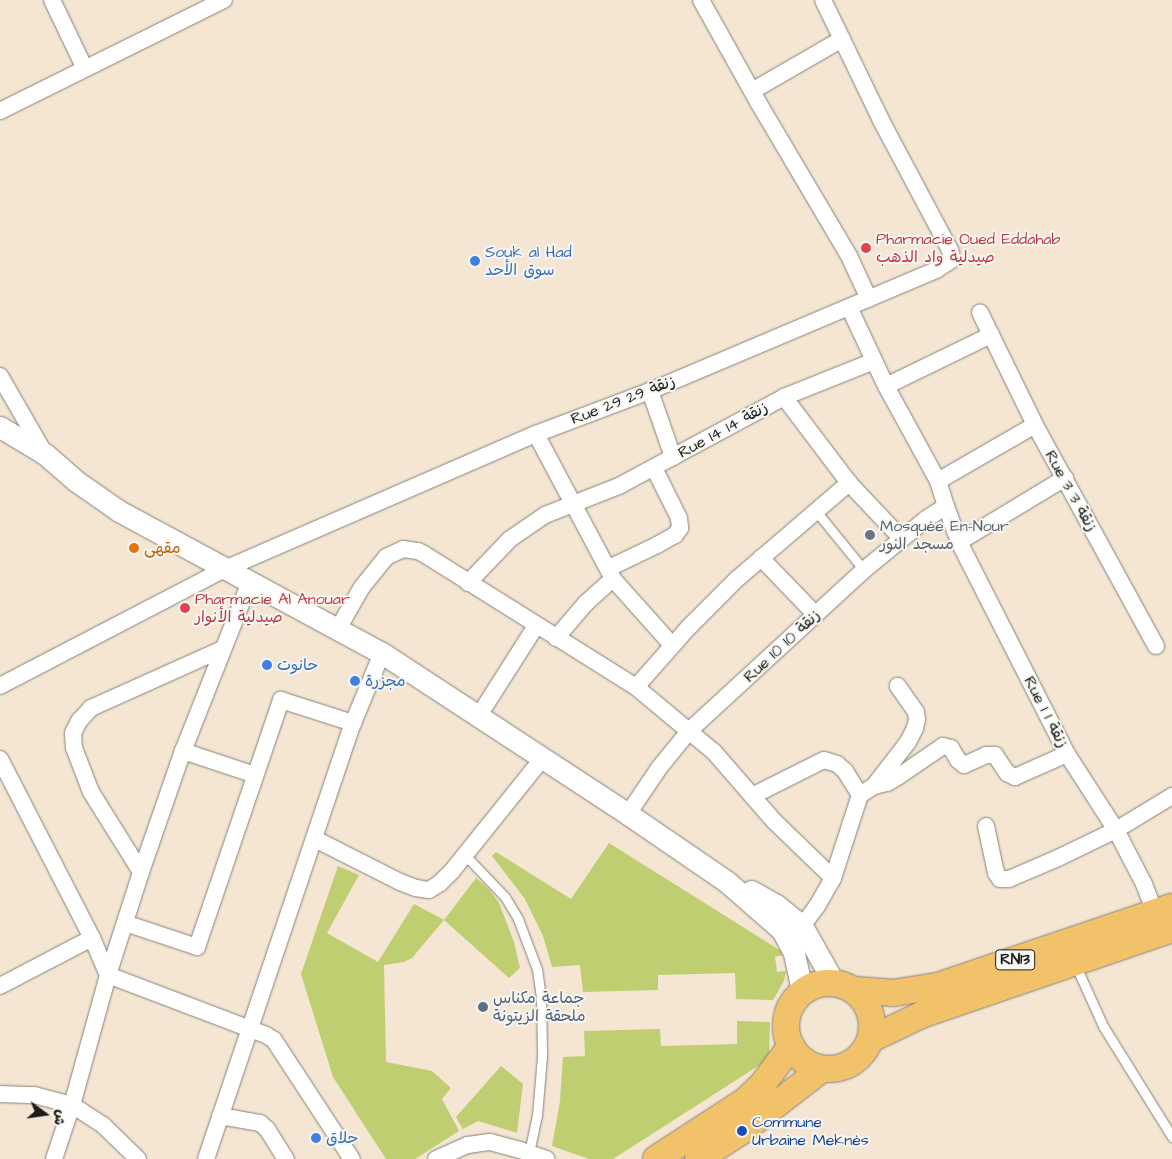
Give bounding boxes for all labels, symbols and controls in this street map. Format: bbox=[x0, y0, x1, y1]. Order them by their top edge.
place label: Pharmacie Oued Eddahab صيدلية واد الذهب bbox=[876, 229, 1060, 267]
place label: Souk al Had سوق الأحد bbox=[485, 242, 572, 280]
marker: Pharmacie Oued Eddahab صيدلية واد الذهب bbox=[860, 242, 872, 254]
marker: Souk al Had سوق الأحد bbox=[469, 255, 481, 267]
street label: Rue 29 زنقة 29 bbox=[568, 371, 678, 429]
street label: Rue 14 زنقة 14 bbox=[675, 397, 771, 463]
street label: Rue 3 زنقة 3 bbox=[1041, 447, 1101, 535]
place label: Mosquée En-Nour مسجد النور bbox=[880, 516, 1009, 554]
marker: Mosquée En-Nour مسجد النور bbox=[864, 529, 876, 541]
place label: مقهى bbox=[144, 538, 181, 558]
marker: مقهى bbox=[128, 542, 140, 554]
place label: Pharmacie Al Anouar صيدلية الأنوار bbox=[195, 589, 350, 627]
marker: Pharmacie Al Anouar صيدلية الأنوار bbox=[179, 602, 191, 614]
street label: Rue 10 زنقة 10 bbox=[740, 606, 824, 686]
place label: حانوت bbox=[277, 655, 318, 675]
marker: حانوت bbox=[261, 659, 273, 671]
place label: مجزرة bbox=[365, 671, 406, 691]
street label: Rue 1 زنقة 1 bbox=[1020, 673, 1072, 751]
marker: مجزرة bbox=[349, 675, 361, 687]
road number: RN13 bbox=[995, 948, 1035, 972]
place label: جماعة مكناس ملحقة الزيتونة bbox=[493, 988, 586, 1026]
marker: جماعة مكناس ملحقة الزيتونة bbox=[477, 1001, 489, 1013]
north arrow bbox=[20, 1089, 70, 1139]
text: ش bbox=[48, 1108, 71, 1128]
place label: Commune Urbaine Meknès bbox=[752, 1112, 869, 1150]
marker: Commune Urbaine Meknès bbox=[736, 1125, 748, 1137]
place label: حلاق bbox=[326, 1128, 358, 1148]
marker: حلاق bbox=[310, 1132, 322, 1144]

